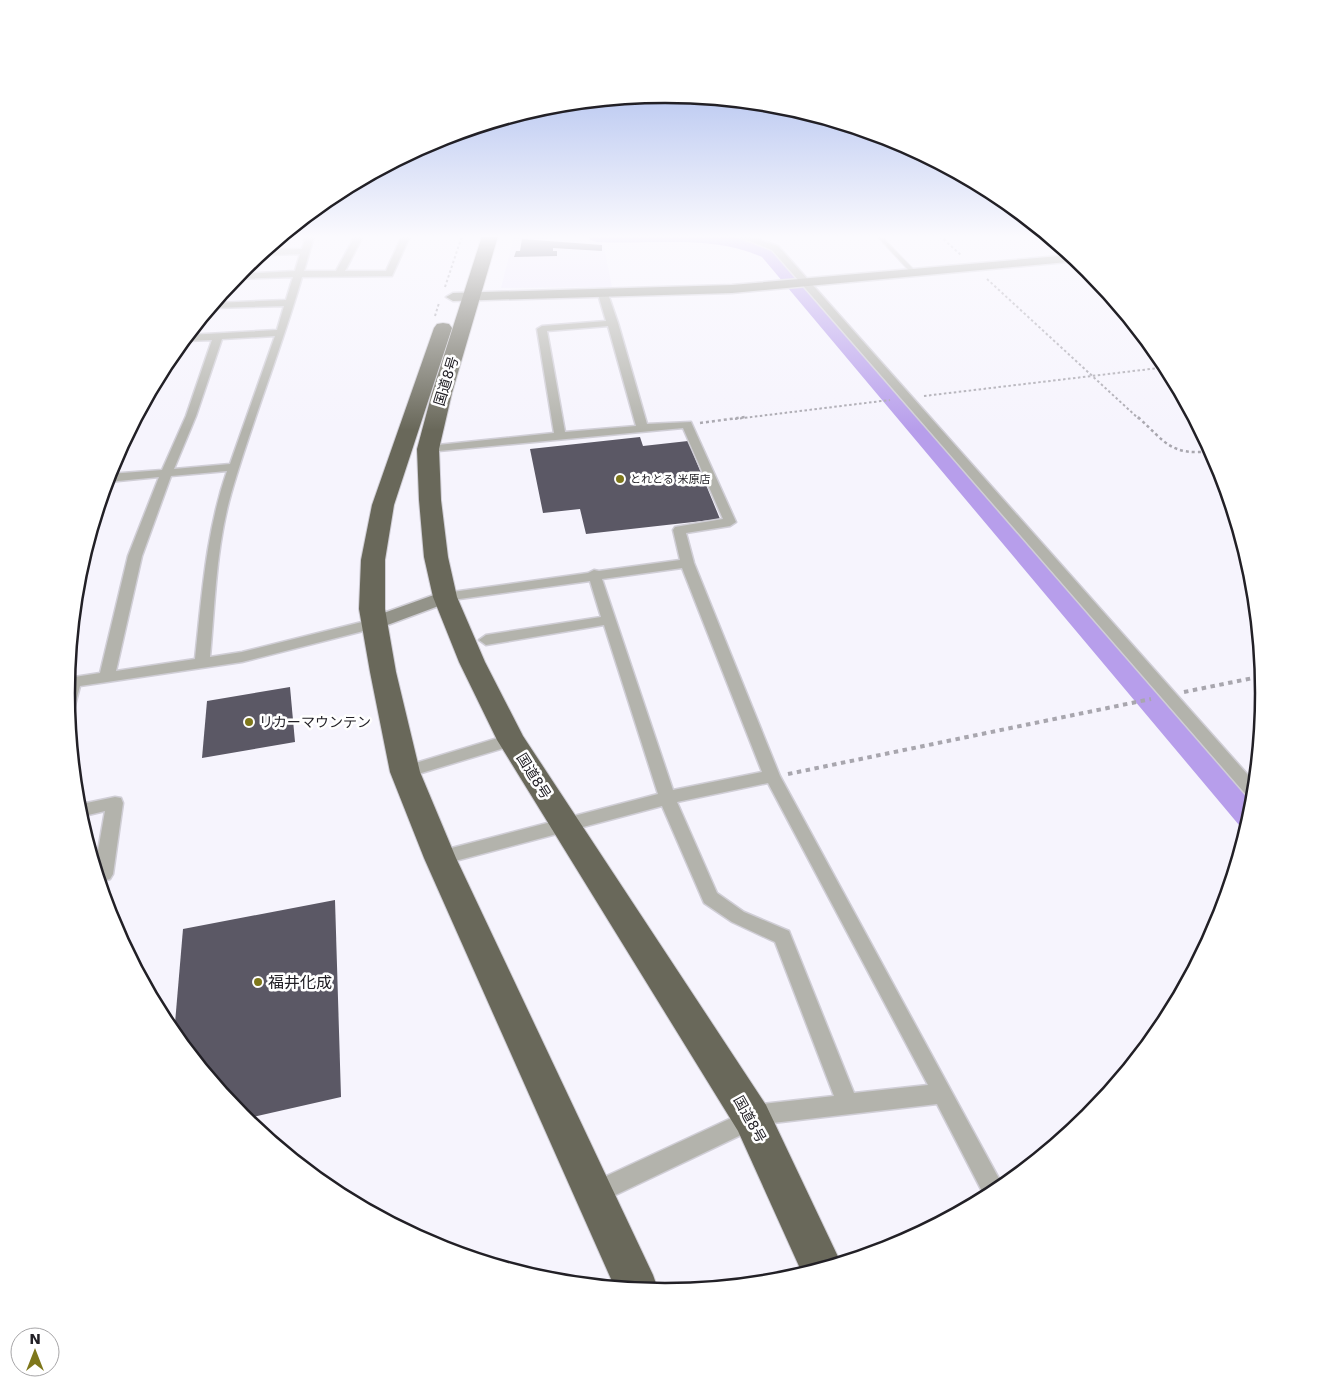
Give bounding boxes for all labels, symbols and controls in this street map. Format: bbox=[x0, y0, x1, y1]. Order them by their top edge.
street label: 国道8号 bbox=[431, 354, 461, 408]
marker: とれとる 米原店 bbox=[614, 473, 626, 485]
place label: とれとる 米原店 bbox=[630, 473, 711, 486]
place label: リカーマウンテン bbox=[259, 714, 371, 730]
marker: リカーマウンテン bbox=[243, 716, 255, 728]
street label: 国道8号 bbox=[514, 750, 554, 802]
place label: 福井化成 bbox=[268, 973, 332, 992]
marker: 福井化成 bbox=[252, 976, 264, 988]
street label: 国道8号 bbox=[731, 1093, 769, 1145]
north arrow bbox=[10, 1327, 60, 1377]
text: N bbox=[29, 1331, 41, 1347]

